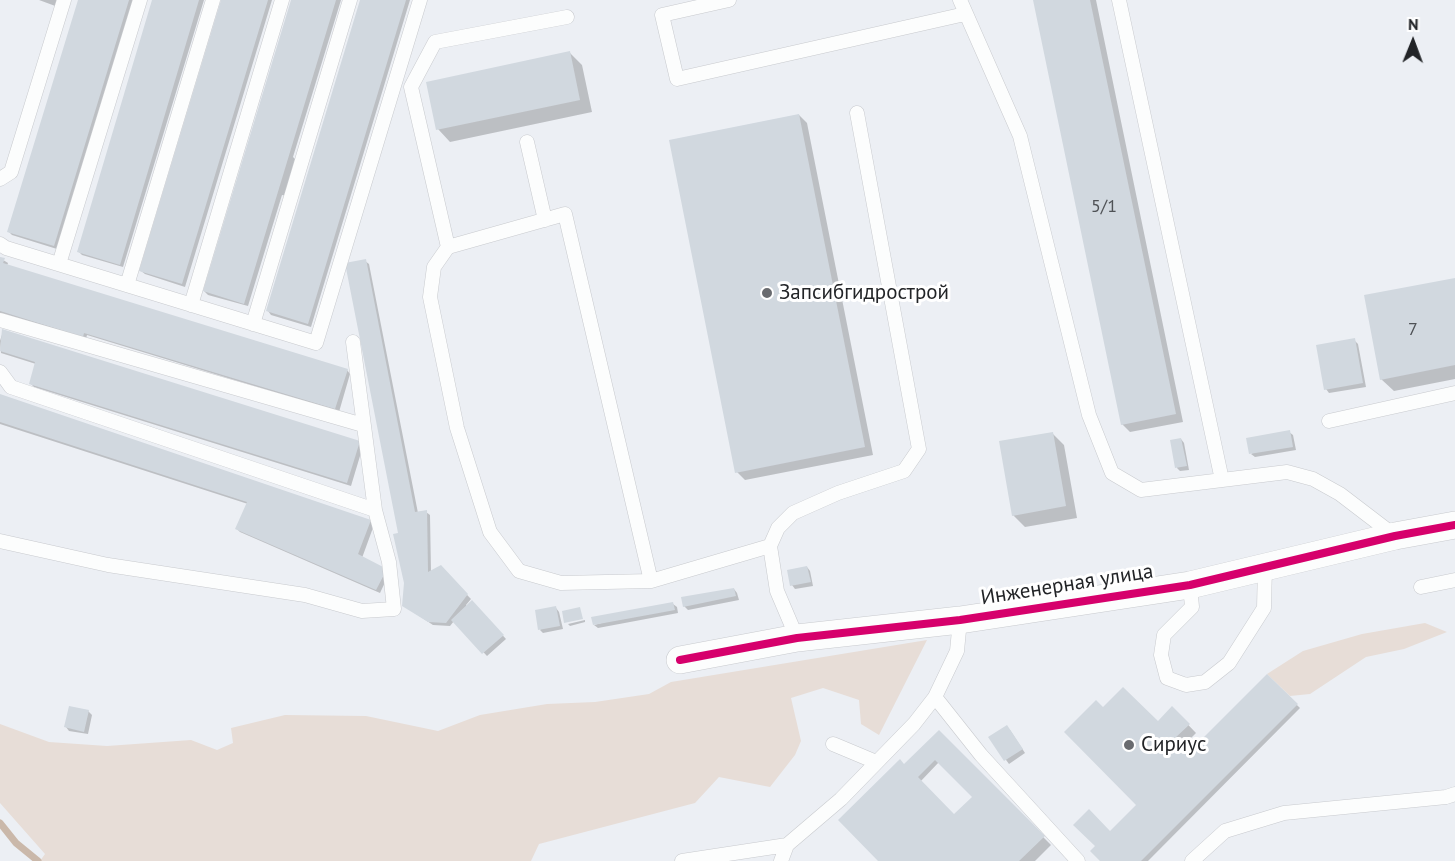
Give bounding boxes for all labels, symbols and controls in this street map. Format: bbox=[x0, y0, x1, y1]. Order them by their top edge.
north arrow bbox=[1383, 12, 1443, 72]
text: N bbox=[1408, 14, 1419, 34]
house number: 5/1 bbox=[1091, 196, 1117, 218]
place label: Запсибгидрострой bbox=[779, 280, 949, 306]
marker: Запсибгидрострой bbox=[760, 286, 774, 300]
house number: 7 bbox=[1408, 319, 1418, 341]
street label: Инженерная улица bbox=[979, 559, 1155, 611]
place label: Сириус bbox=[1141, 732, 1206, 758]
marker: Сириус bbox=[1122, 738, 1136, 752]

